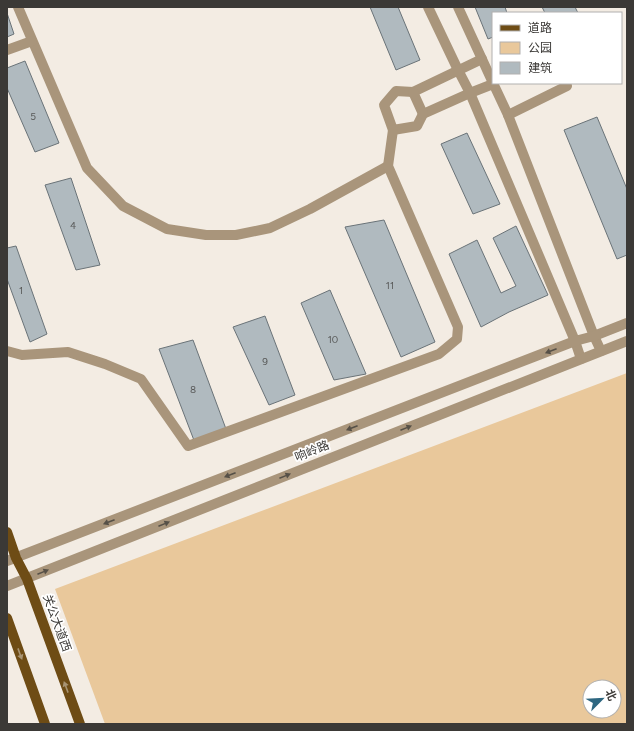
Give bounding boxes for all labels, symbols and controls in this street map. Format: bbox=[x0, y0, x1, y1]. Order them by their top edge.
legend bbox=[492, 12, 622, 84]
text: 道路 bbox=[528, 21, 552, 35]
text: 公园 bbox=[528, 41, 552, 55]
text: 建筑 bbox=[528, 61, 552, 75]
house number: 5 bbox=[30, 110, 36, 123]
house number: 4 bbox=[70, 219, 76, 232]
house number: 11 bbox=[386, 279, 394, 292]
house number: 1 bbox=[19, 284, 23, 297]
house number: 10 bbox=[328, 333, 338, 346]
one-way arrow bbox=[545, 348, 557, 354]
house number: 9 bbox=[262, 355, 268, 368]
house number: 8 bbox=[190, 383, 196, 396]
one-way arrow bbox=[345, 425, 357, 431]
one-way arrow bbox=[400, 425, 412, 431]
street label: 响岭路 bbox=[293, 438, 331, 464]
one-way arrow bbox=[224, 472, 236, 478]
one-way arrow bbox=[279, 473, 291, 479]
one-way arrow bbox=[103, 519, 115, 525]
one-way arrow bbox=[159, 521, 171, 527]
one-way arrow bbox=[38, 569, 50, 575]
street label: 关公大道西 bbox=[40, 592, 74, 654]
one-way arrow bbox=[17, 649, 23, 661]
north arrow bbox=[582, 679, 622, 719]
one-way arrow bbox=[63, 681, 69, 693]
text: 北 bbox=[603, 687, 619, 703]

